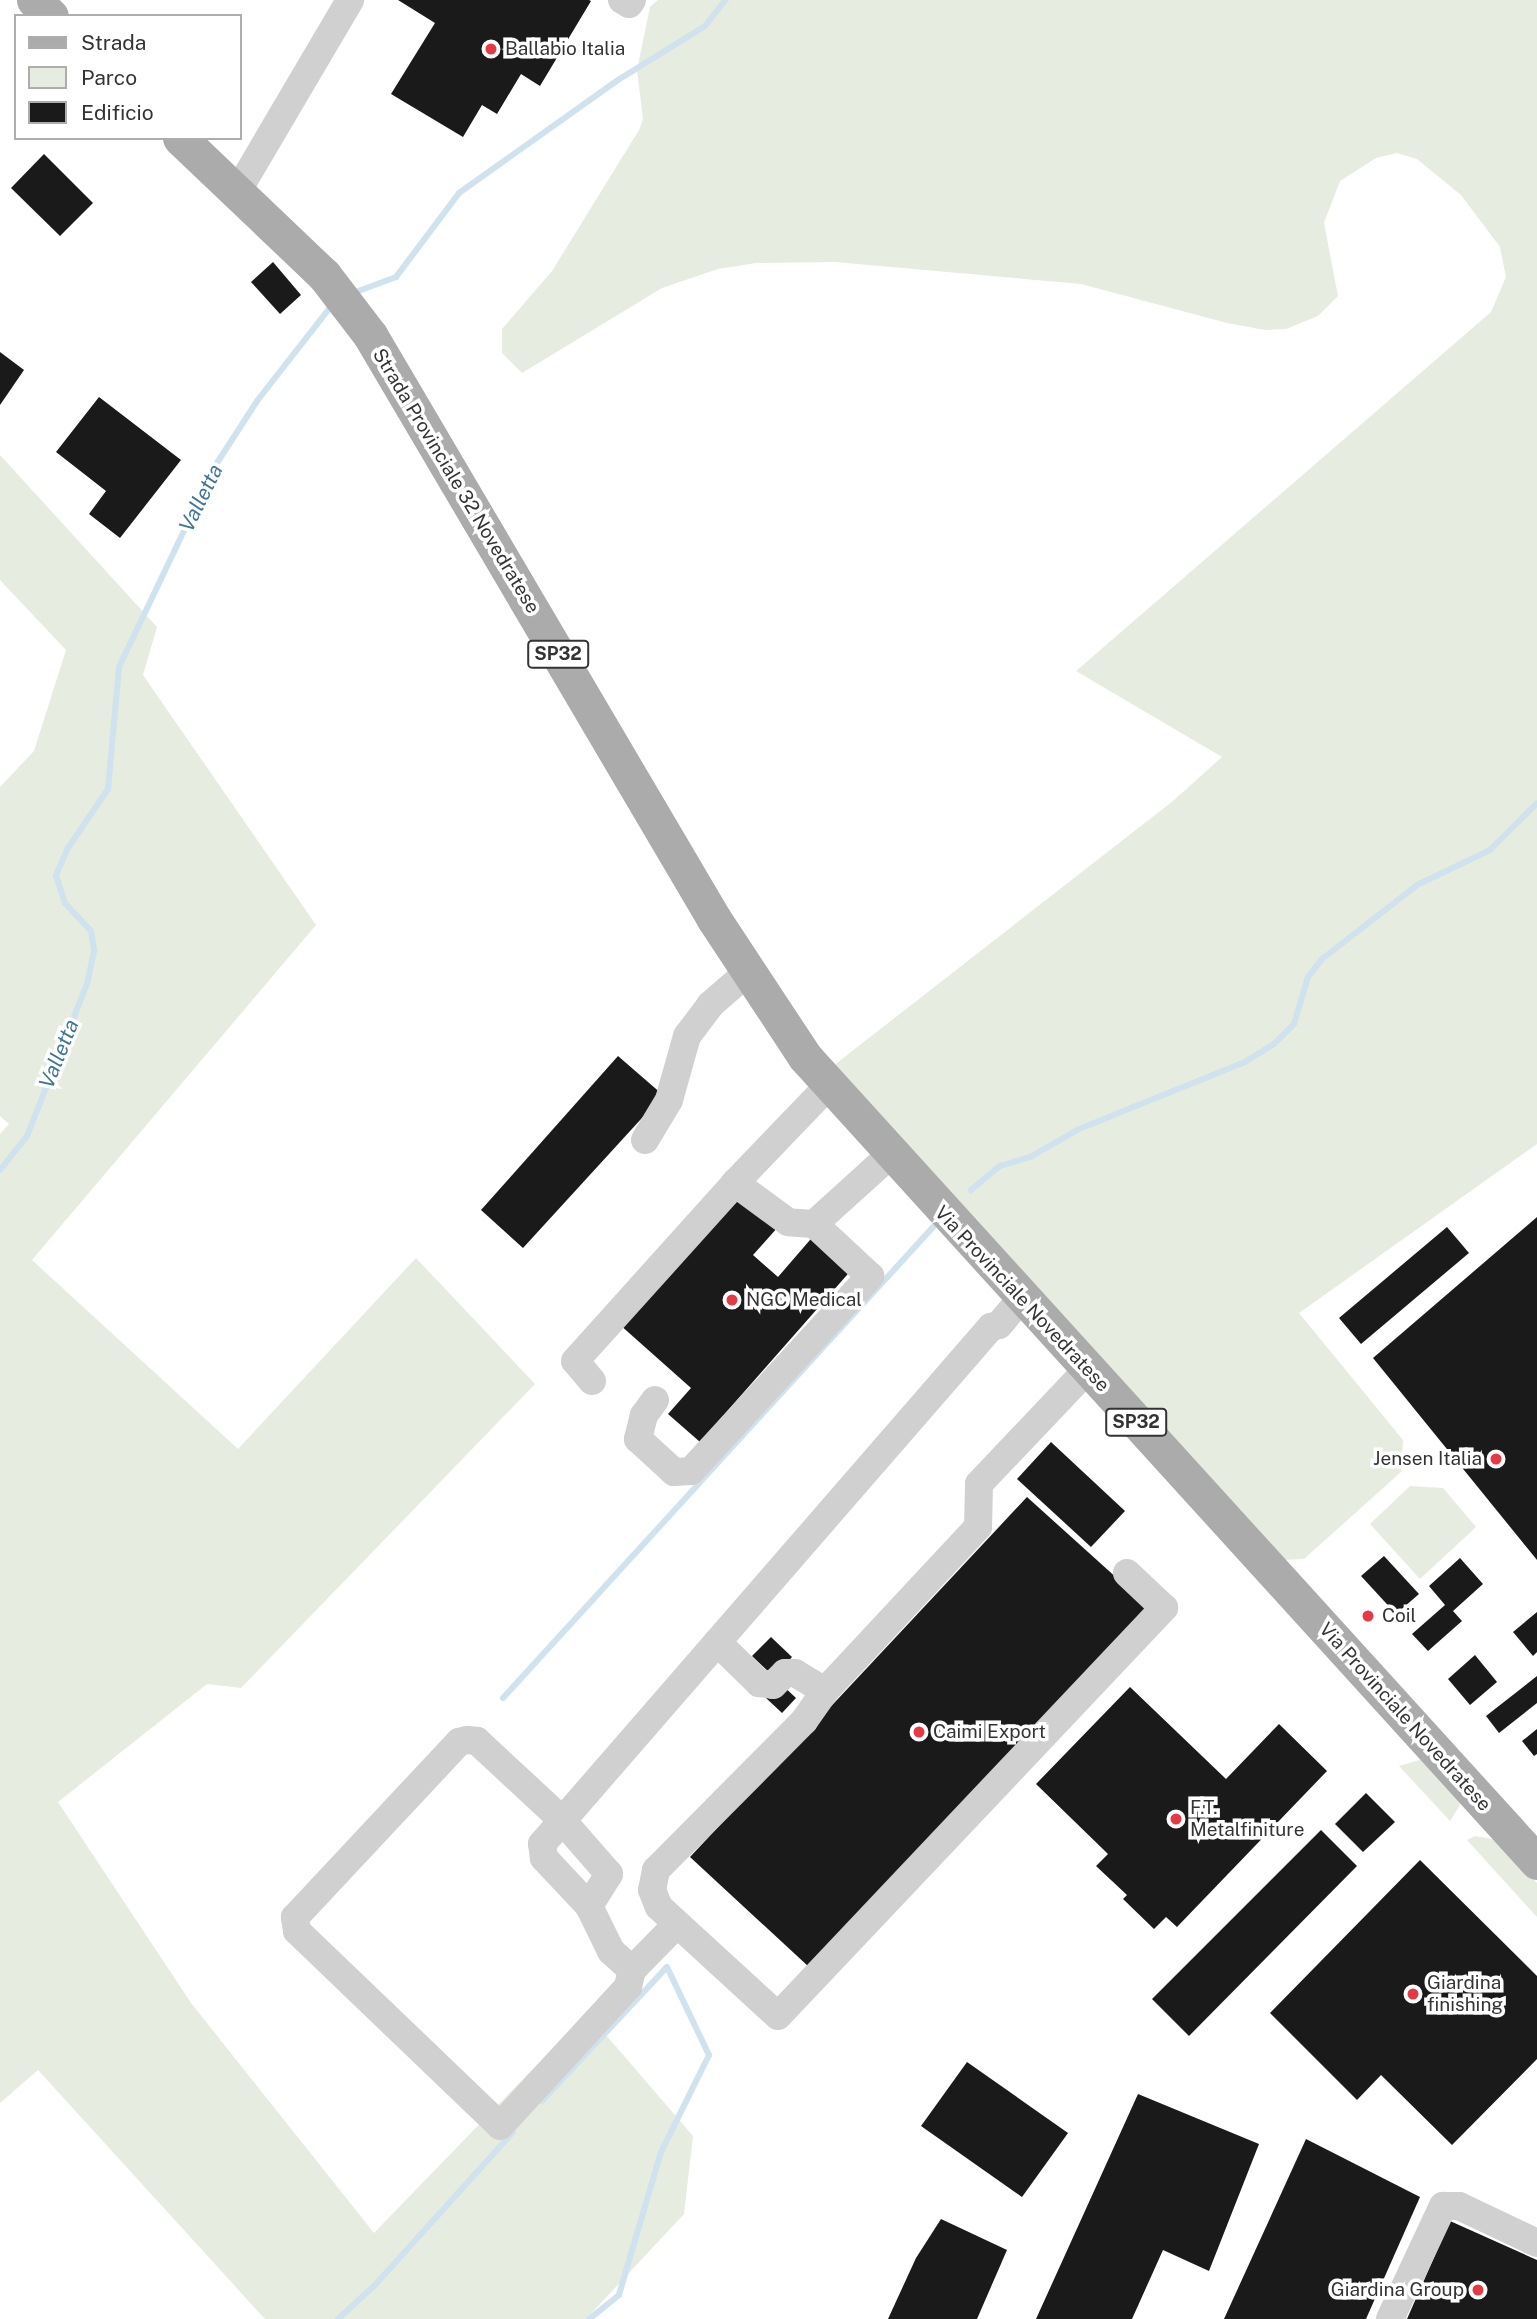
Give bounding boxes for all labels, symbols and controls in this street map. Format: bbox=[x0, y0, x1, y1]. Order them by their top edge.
legend bbox=[14, 14, 242, 140]
text: Strada bbox=[81, 30, 146, 55]
place label: Ballabio Italia bbox=[505, 38, 625, 60]
marker: Ballabio Italia bbox=[483, 41, 499, 57]
text: Parco bbox=[81, 65, 137, 90]
text: Edificio bbox=[81, 100, 154, 125]
street label: Strada Provinciale 32 Novedratese bbox=[368, 344, 544, 618]
water label: Valletta bbox=[174, 460, 228, 536]
road number: SP32 bbox=[526, 640, 590, 668]
water label: Valletta bbox=[34, 1016, 84, 1092]
street label: Via Provinciale Novedratese bbox=[930, 1201, 1114, 1397]
place label: NGC Medical bbox=[746, 1289, 862, 1311]
marker: NGC Medical bbox=[724, 1292, 740, 1308]
road number: SP32 bbox=[1104, 1408, 1168, 1436]
place label: Jensen Italia bbox=[1373, 1448, 1482, 1470]
marker: Jensen Italia bbox=[1488, 1451, 1504, 1467]
place label: Coil bbox=[1382, 1605, 1416, 1627]
marker: Coil bbox=[1360, 1608, 1376, 1624]
street label: Via Provinciale Novedratese bbox=[1314, 1618, 1496, 1816]
place label: Caimi Export bbox=[933, 1721, 1046, 1743]
marker: Caimi Export bbox=[911, 1724, 927, 1740]
place label: F.T. Metalfiniture bbox=[1190, 1797, 1304, 1841]
marker: F.T. Metalfiniture bbox=[1168, 1811, 1184, 1827]
place label: Giardina finishing bbox=[1427, 1972, 1503, 2016]
marker: Giardina finishing bbox=[1405, 1986, 1421, 2002]
place label: Giardina Group bbox=[1331, 2279, 1464, 2301]
marker: Giardina Group bbox=[1470, 2282, 1486, 2298]

